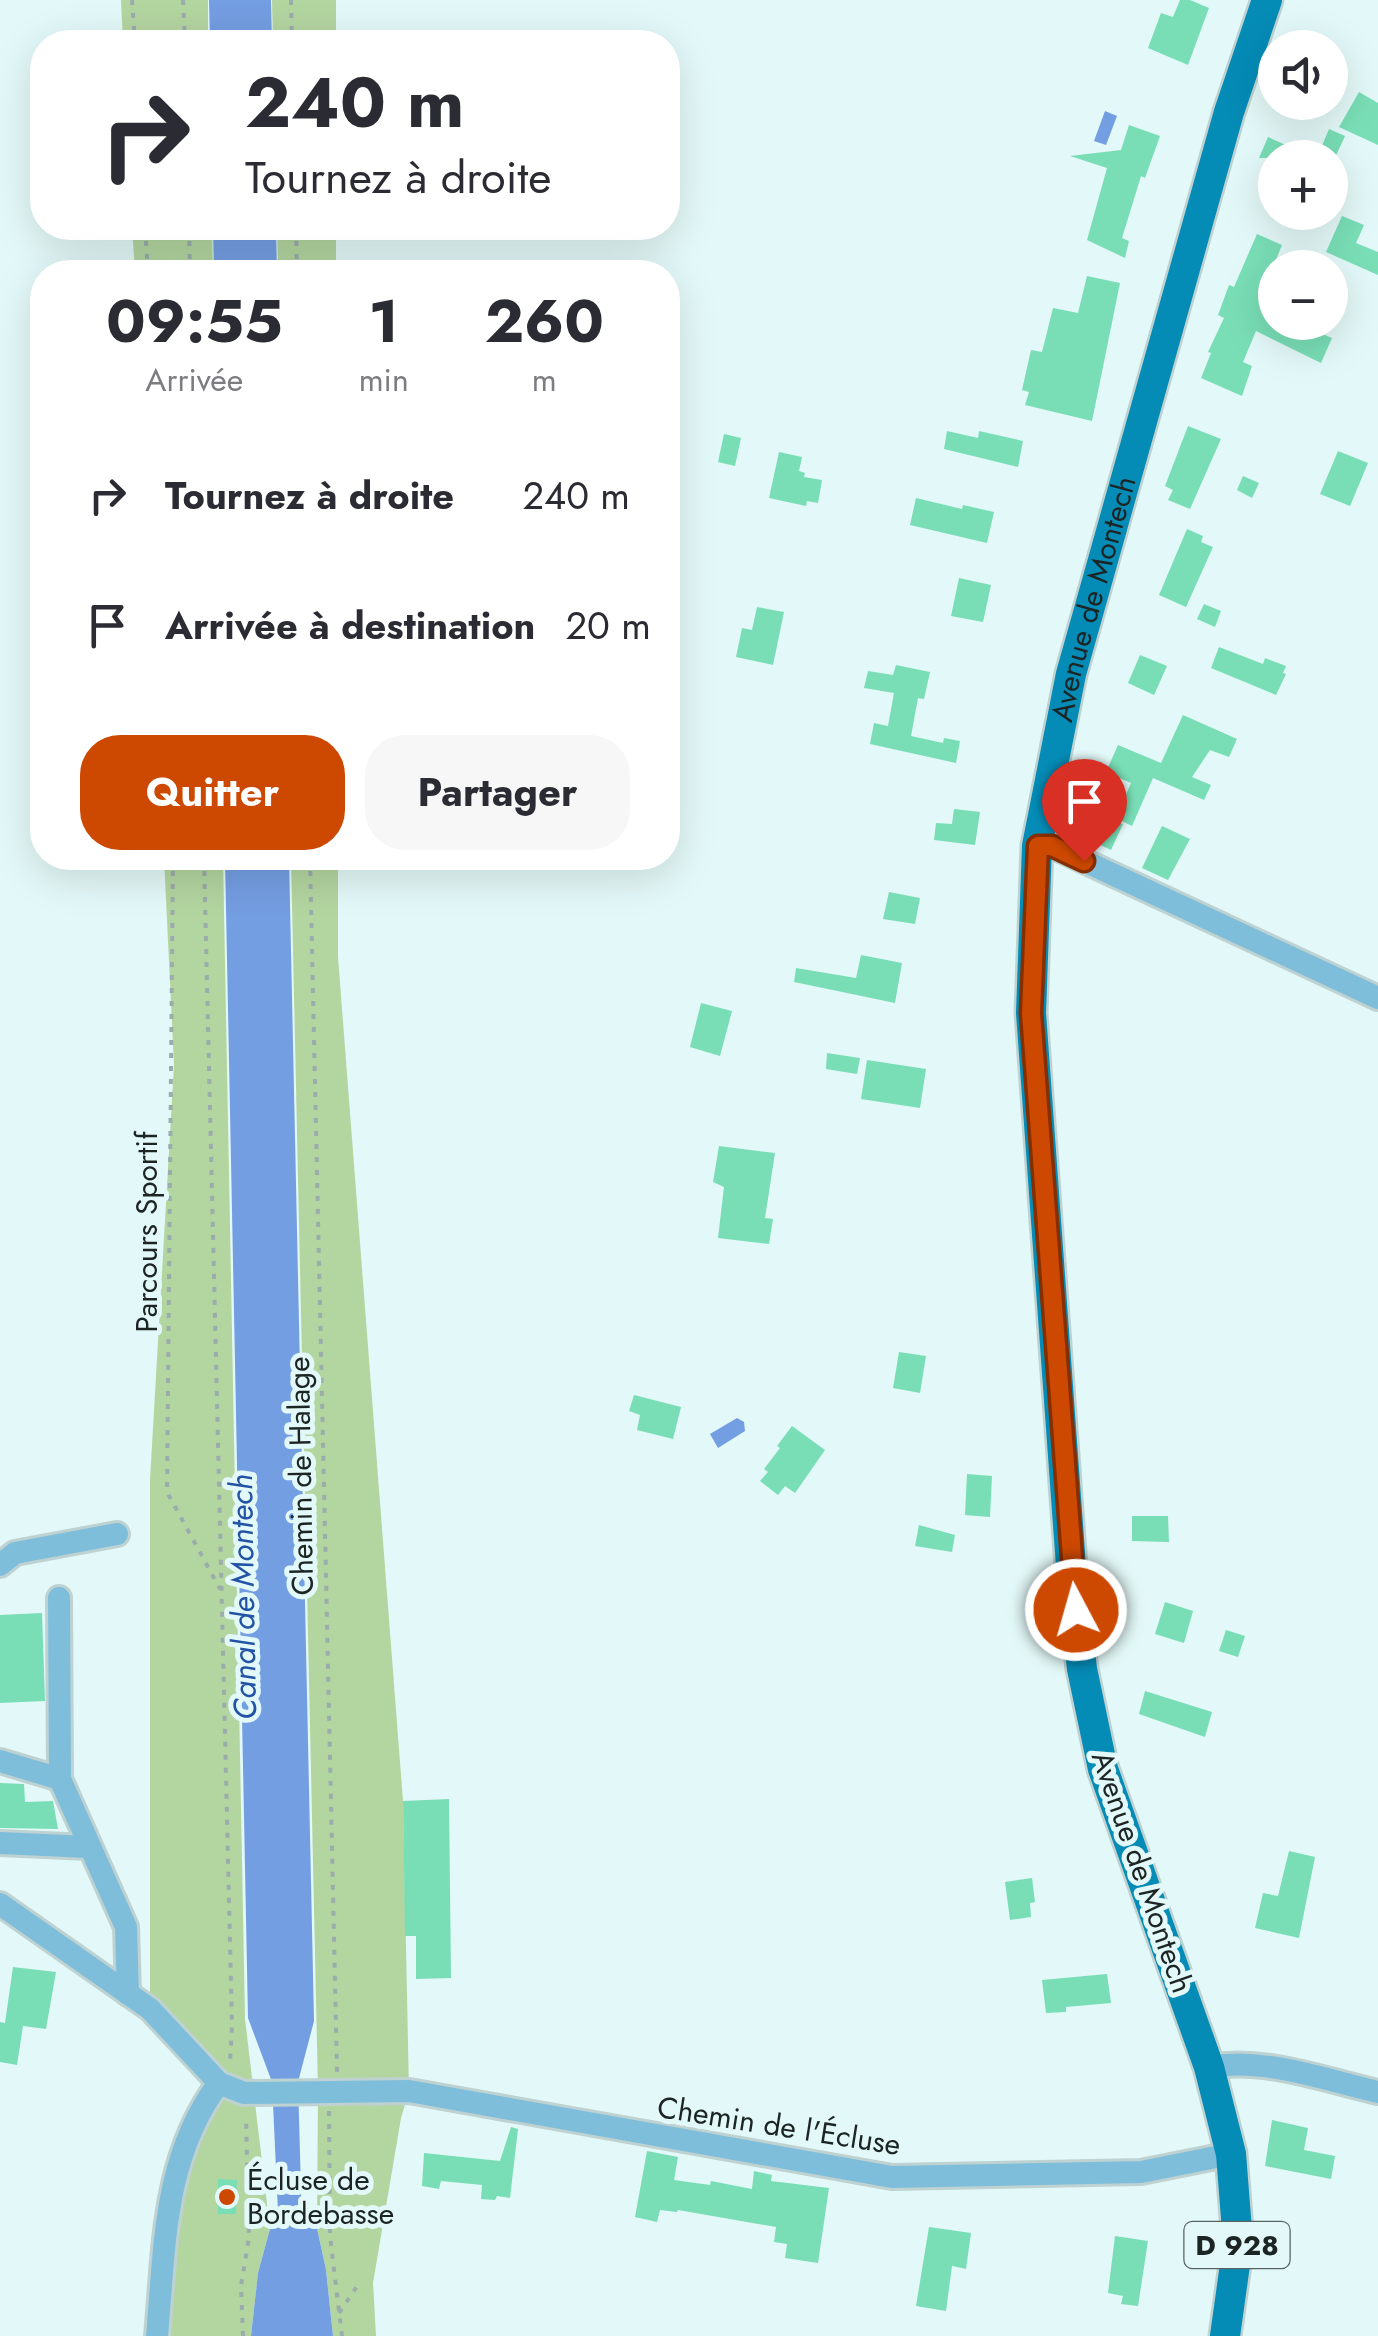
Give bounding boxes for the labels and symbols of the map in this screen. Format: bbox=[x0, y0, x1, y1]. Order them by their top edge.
street label: Avenue de Montech bbox=[1040, 471, 1147, 726]
pin bbox=[1042, 759, 1127, 862]
street label: Parcours Sportif bbox=[125, 1130, 168, 1333]
street label: Chemin de Halage bbox=[277, 1356, 324, 1596]
water label: Canal de Montech bbox=[218, 1474, 268, 1720]
position arrow bbox=[1024, 1558, 1128, 1662]
street label: Avenue de Montech bbox=[1081, 1745, 1204, 1999]
street label: Chemin de l'Écluse bbox=[654, 2085, 904, 2166]
place label: Écluse de Bordebasse bbox=[247, 2158, 394, 2235]
marker: Écluse de Bordebasse bbox=[216, 2186, 238, 2208]
road number: D 928 bbox=[1184, 2222, 1290, 2268]

